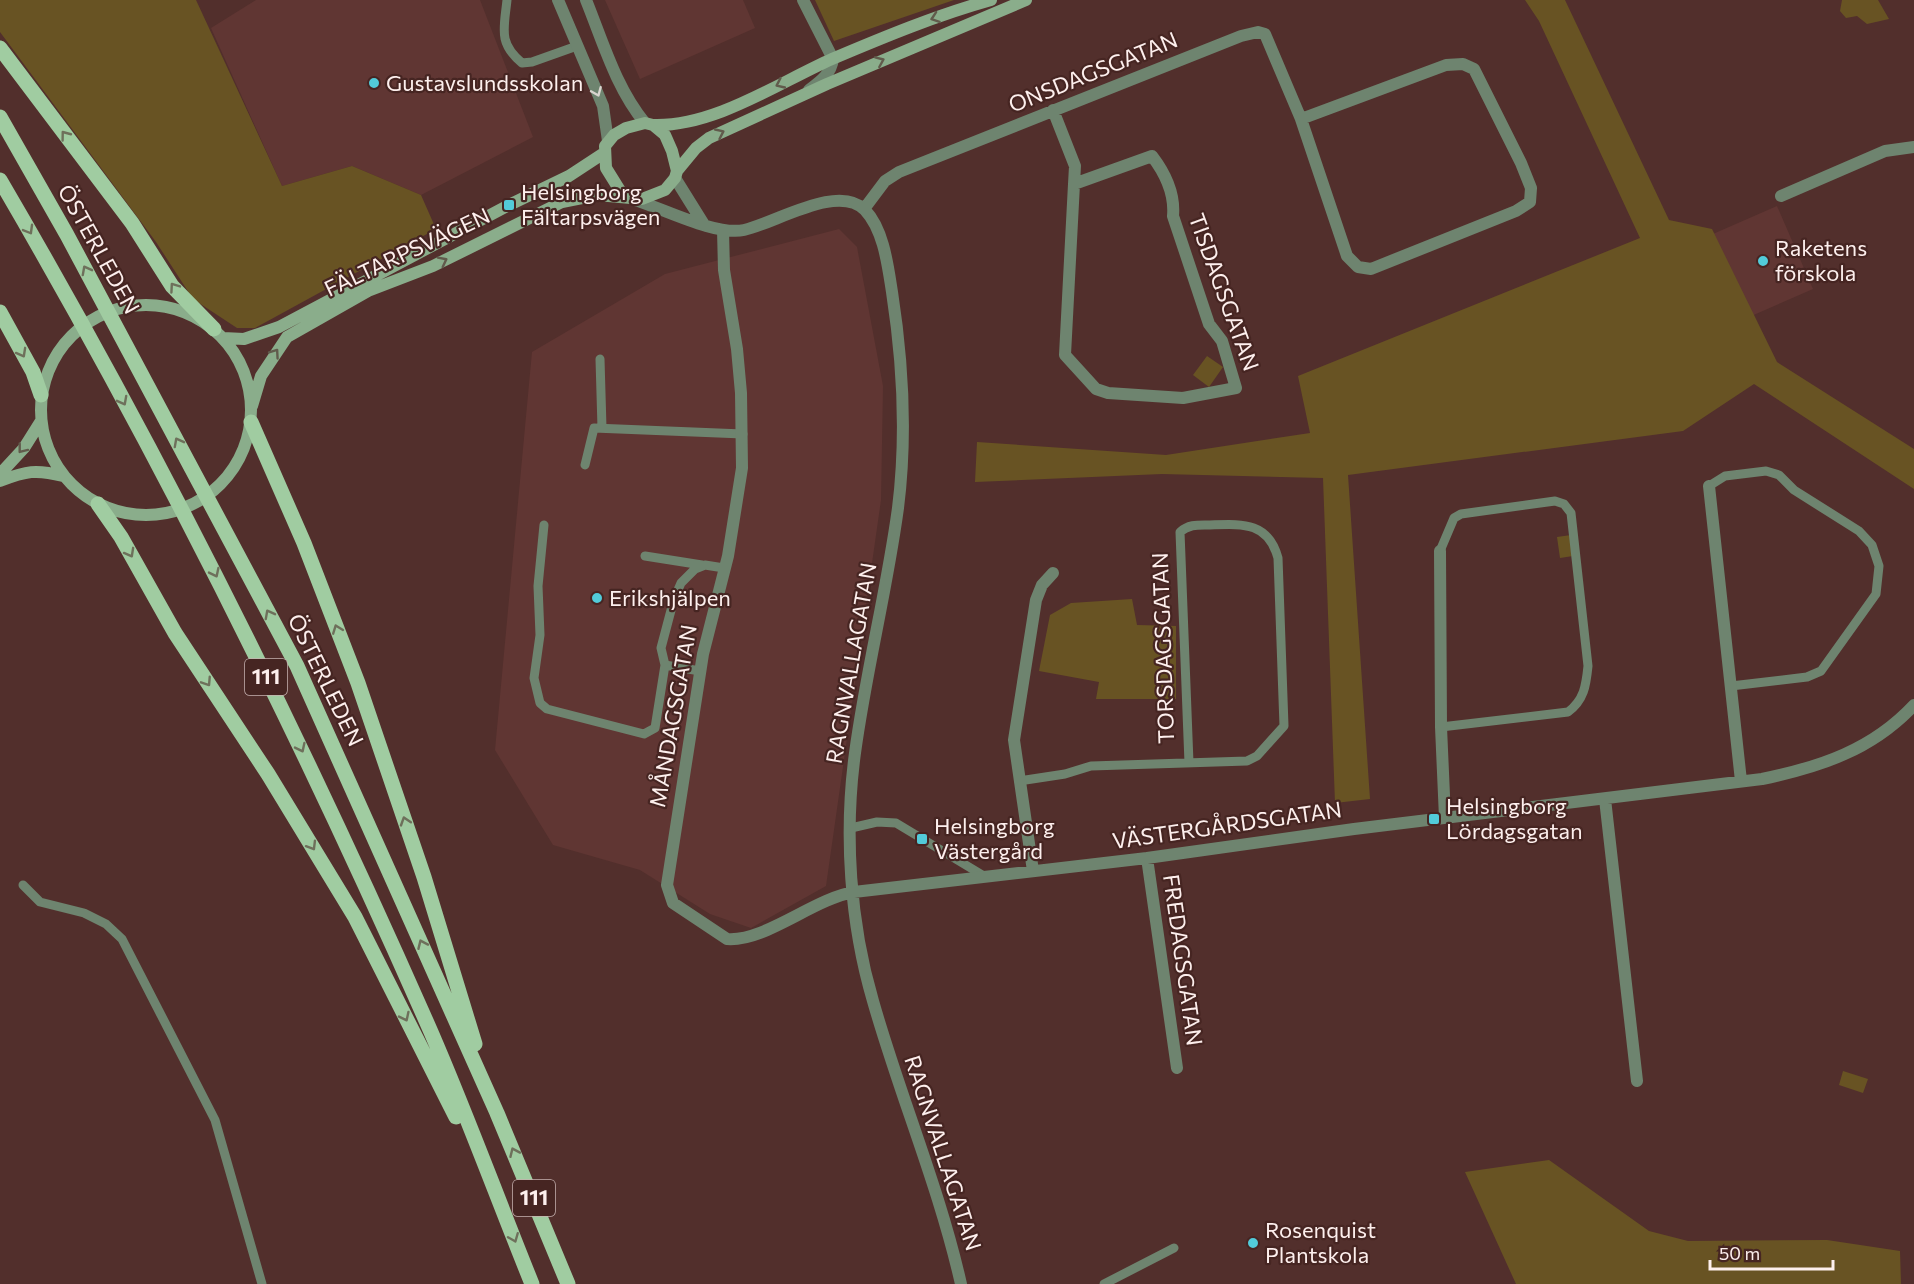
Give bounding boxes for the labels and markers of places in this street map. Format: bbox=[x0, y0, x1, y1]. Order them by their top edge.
place label: Gustavslundsskolan bbox=[386, 69, 583, 96]
marker: Gustavslundsskolan bbox=[367, 76, 381, 90]
place label: Helsingborg Fältarpsvägen bbox=[521, 178, 660, 230]
marker: Helsingborg Fältarpsvägen bbox=[502, 198, 516, 212]
place label: Raketens förskola bbox=[1775, 234, 1867, 286]
marker: Raketens förskola bbox=[1756, 254, 1770, 268]
place label: Erikshjälpen bbox=[609, 584, 731, 611]
marker: Erikshjälpen bbox=[590, 591, 604, 605]
place label: Helsingborg Lördagsgatan bbox=[1446, 792, 1583, 844]
place label: Helsingborg Västergård bbox=[934, 812, 1055, 864]
marker: Helsingborg Lördagsgatan bbox=[1427, 812, 1441, 826]
marker: Helsingborg Västergård bbox=[915, 832, 929, 846]
place label: Rosenquist Plantskola bbox=[1265, 1216, 1376, 1268]
marker: Rosenquist Plantskola bbox=[1246, 1236, 1260, 1250]

